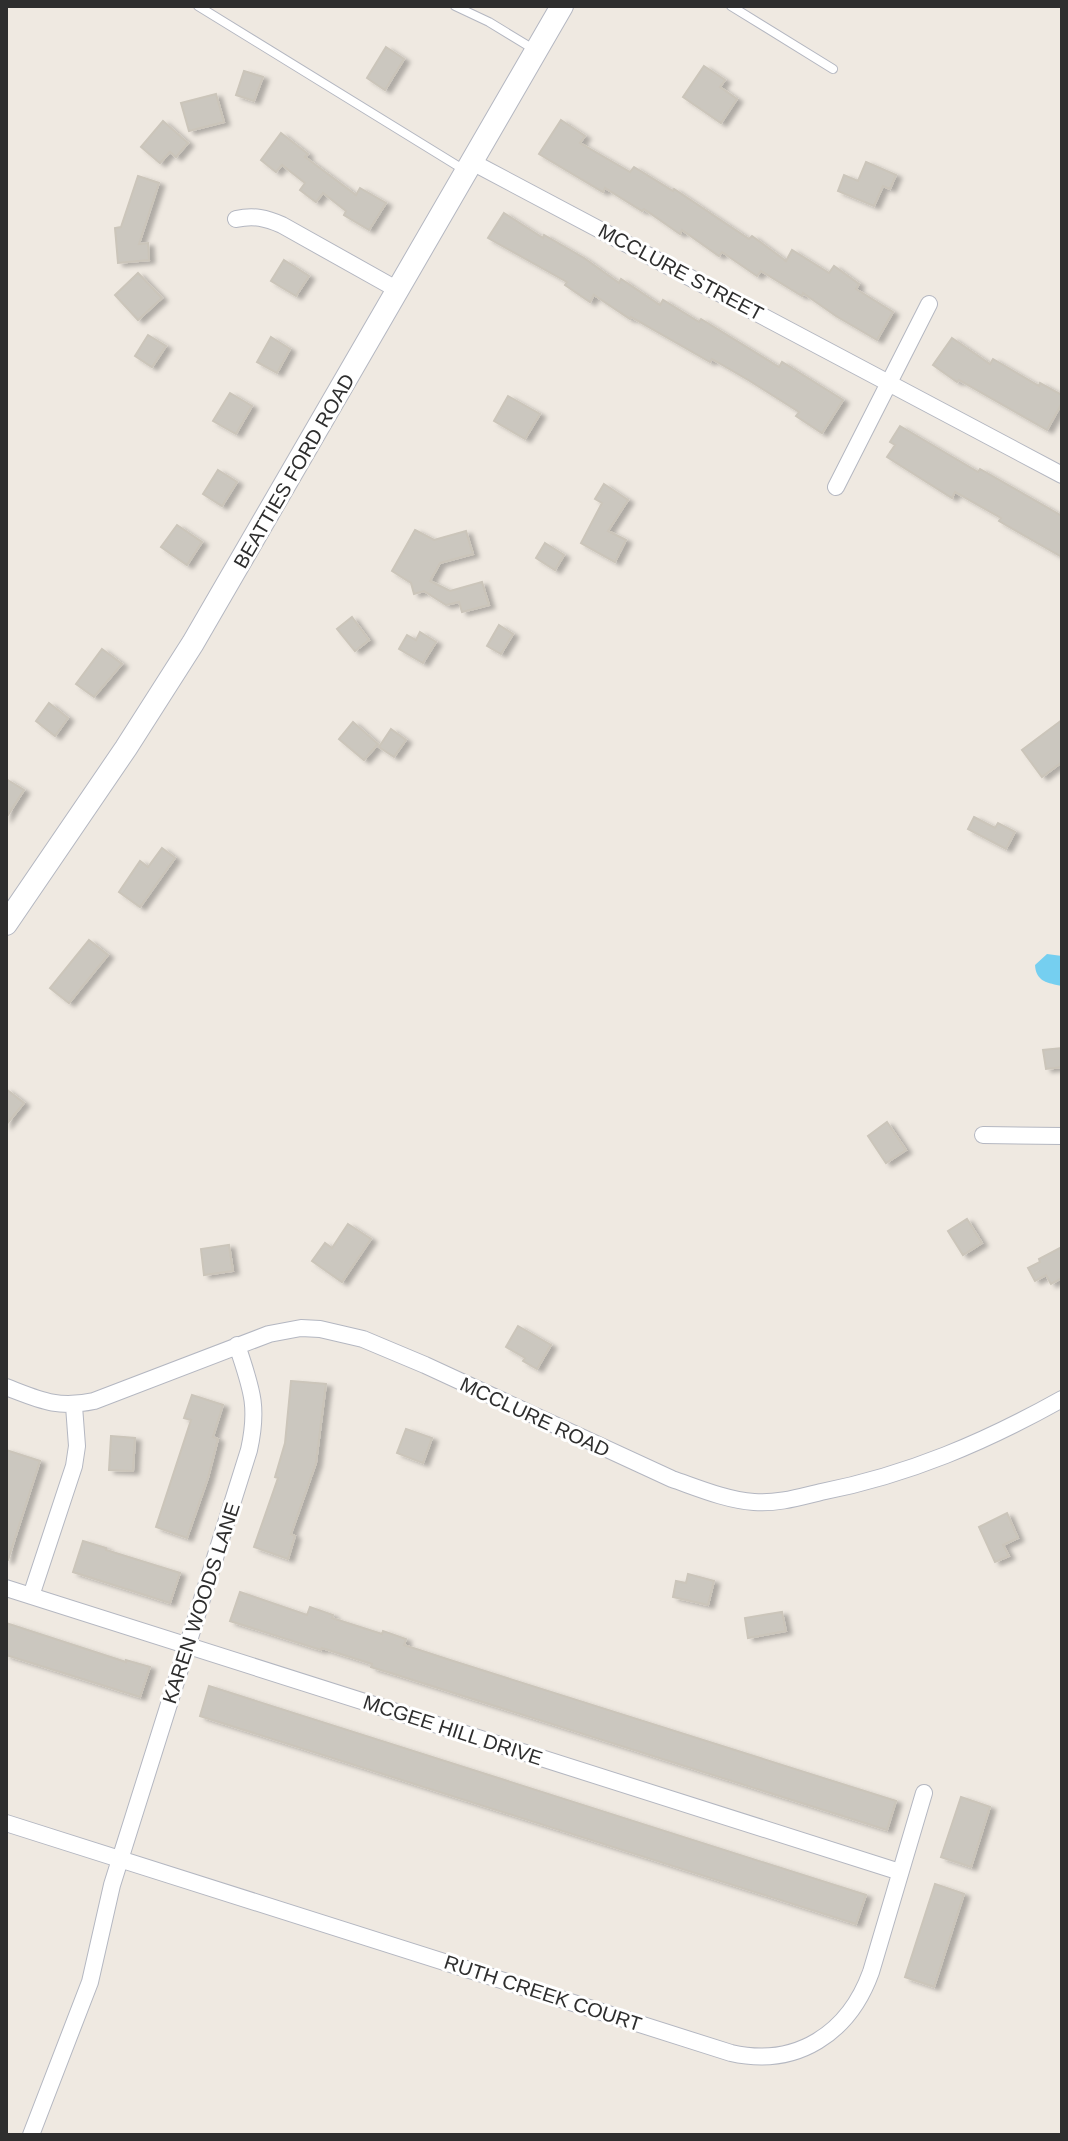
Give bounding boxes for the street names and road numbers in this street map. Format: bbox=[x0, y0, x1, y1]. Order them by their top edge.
street label: MCCLURE STREET bbox=[595, 219, 767, 325]
street label: BEATTIES FORD ROAD bbox=[229, 370, 359, 572]
street label: MCCLURE ROAD bbox=[457, 1373, 613, 1461]
street label: KAREN WOODS LANE bbox=[158, 1500, 244, 1706]
street label: MCGEE HILL DRIVE bbox=[361, 1691, 545, 1769]
street label: RUTH CREEK COURT bbox=[441, 1951, 645, 2035]

